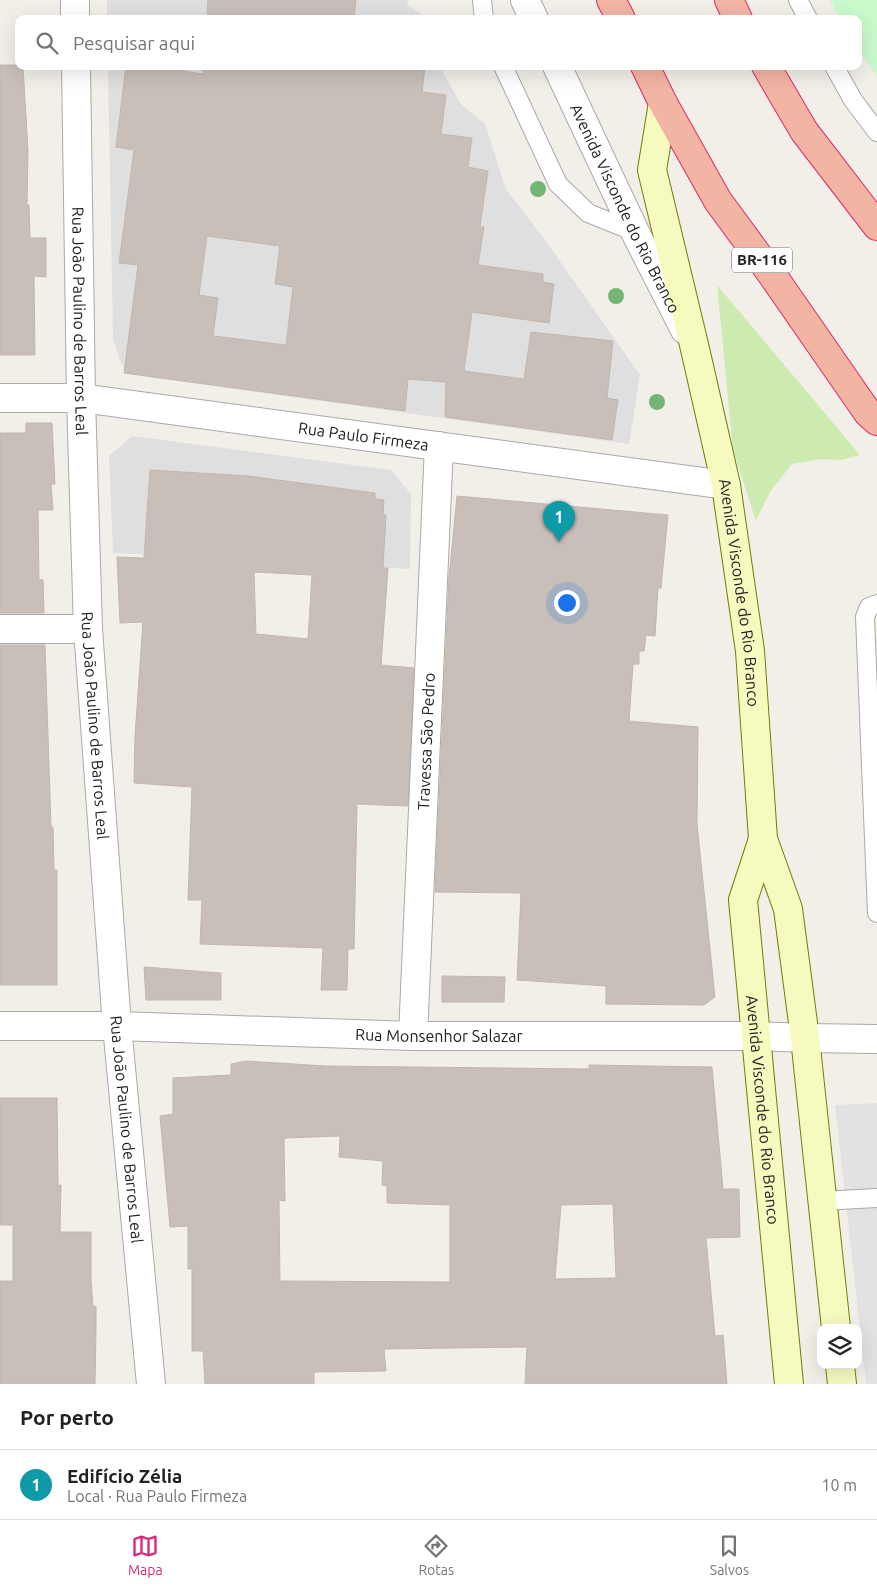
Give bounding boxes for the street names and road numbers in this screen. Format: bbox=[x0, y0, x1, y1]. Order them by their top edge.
street label: Avenida Visconde do Rio Branco bbox=[567, 101, 684, 316]
street label: Rua João Paulino de Barros Leal bbox=[69, 207, 91, 435]
road number: BR-116 bbox=[732, 248, 792, 272]
street label: Rua Paulo Firmeza bbox=[297, 418, 430, 454]
street label: Avenida Visconde do Rio Branco bbox=[716, 477, 763, 707]
street label: Rua João Paulino de Barros Leal bbox=[78, 611, 112, 840]
street label: Travessa São Pedro bbox=[414, 672, 438, 810]
street label: Avenida Visconde do Rio Branco bbox=[743, 994, 783, 1225]
street label: Rua João Paulino de Barros Leal bbox=[107, 1015, 147, 1244]
street label: Rua Monsenhor Salazar bbox=[355, 1025, 523, 1045]

